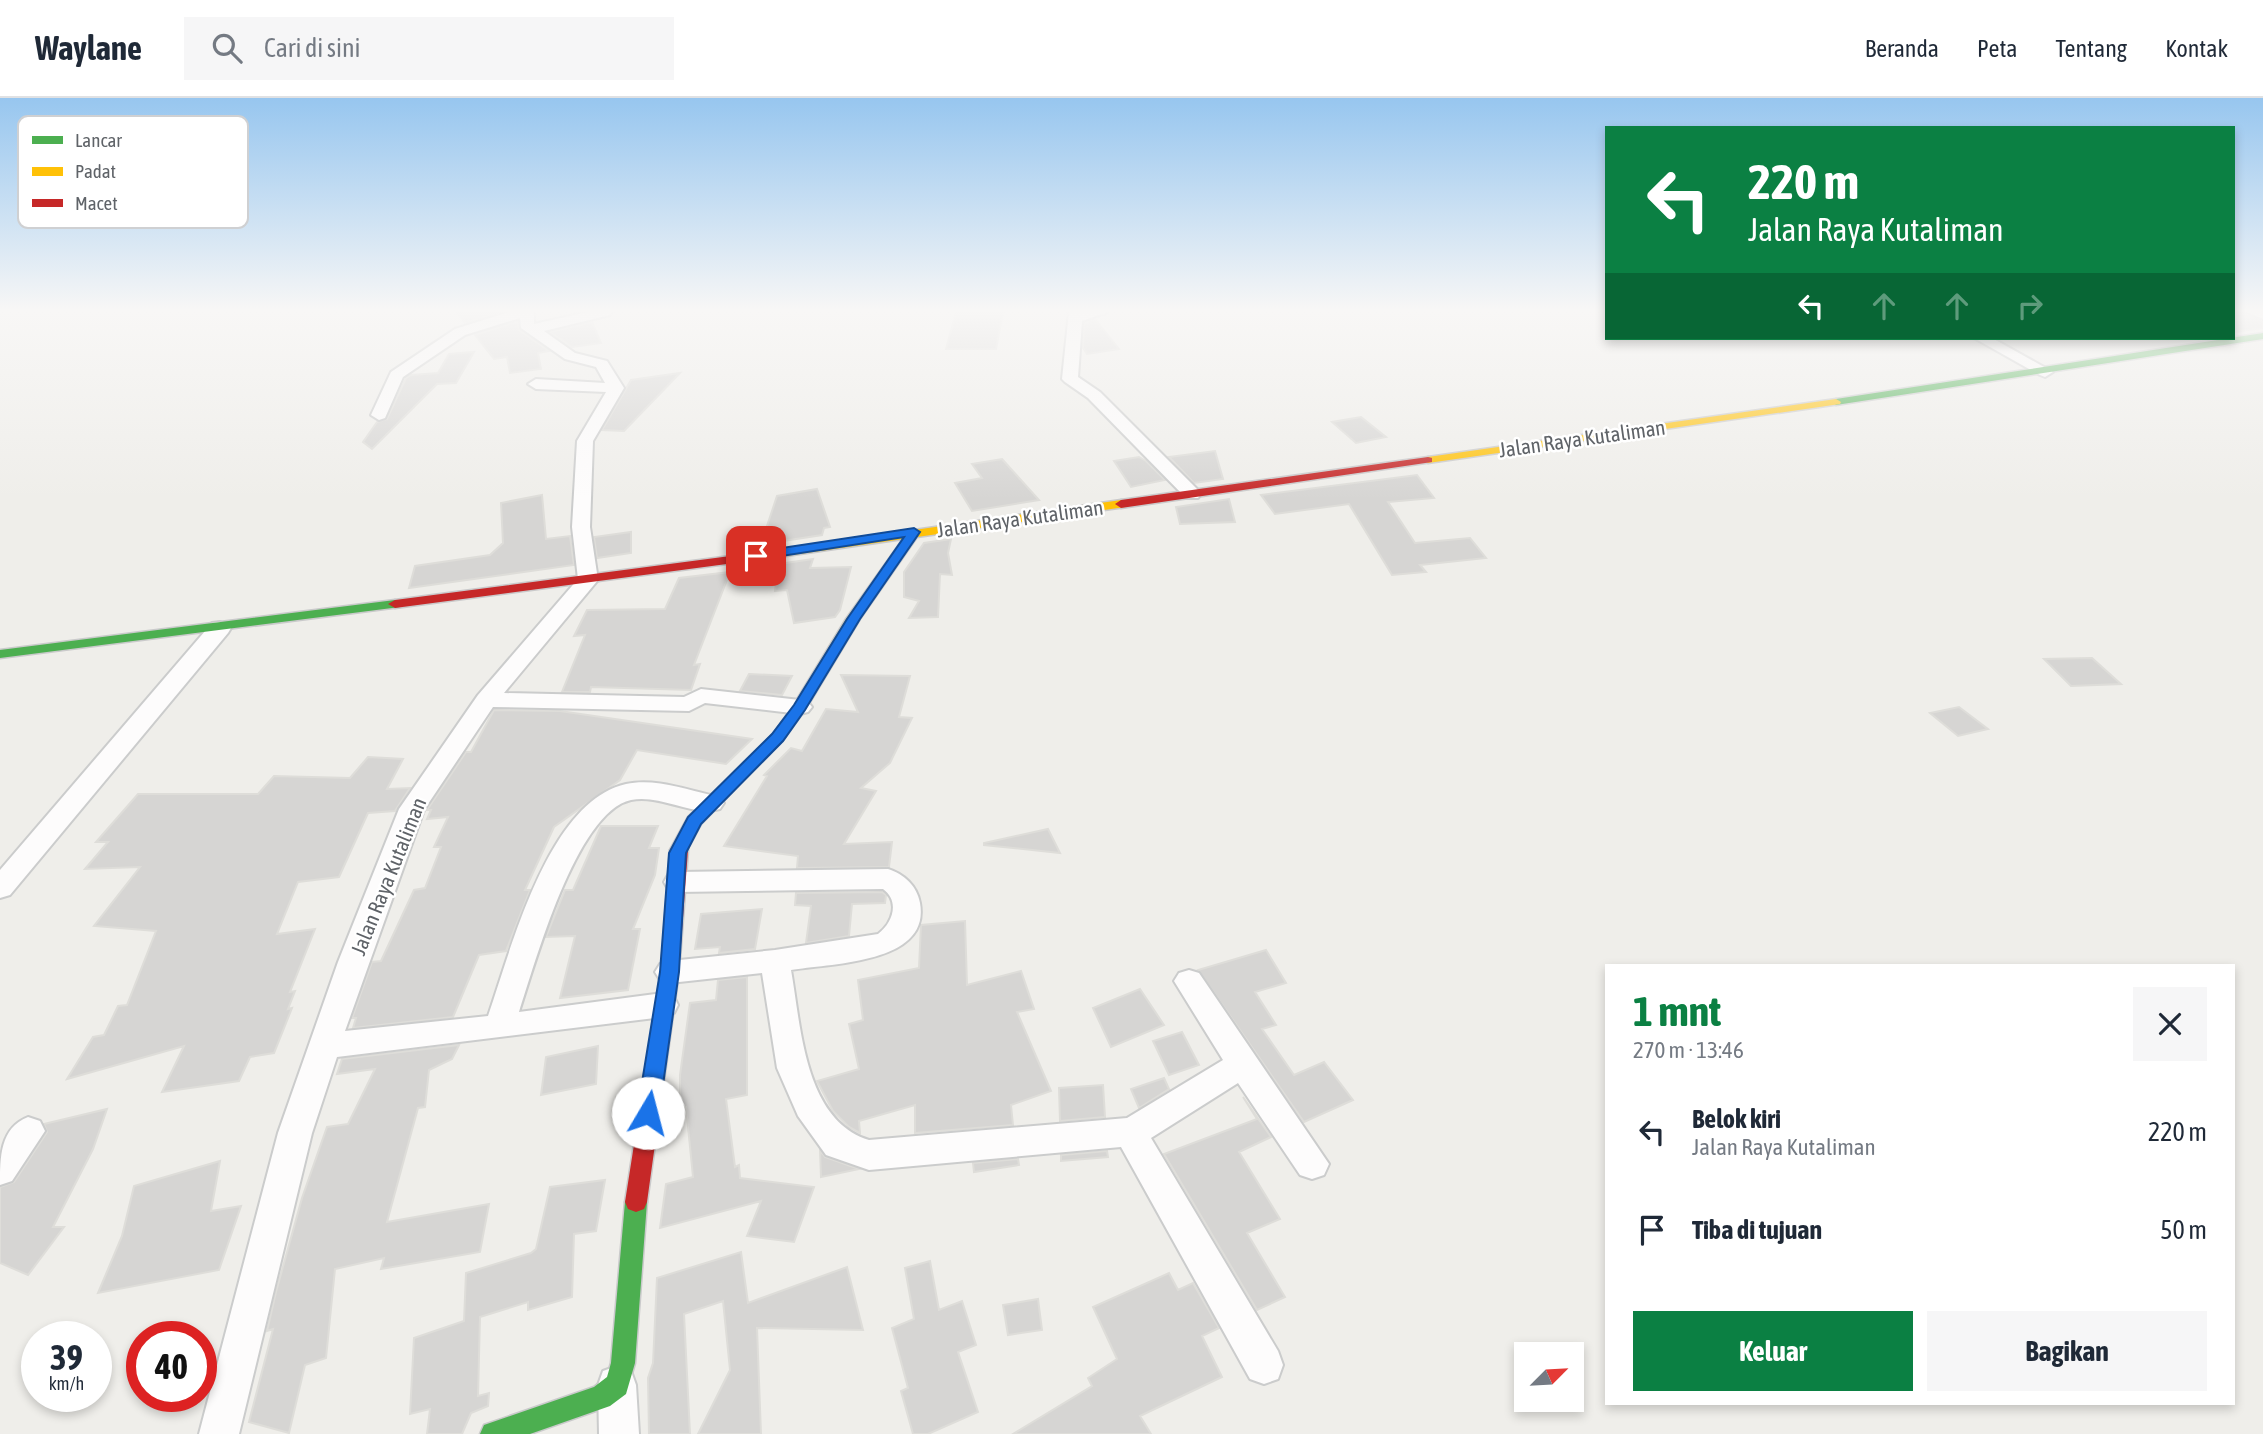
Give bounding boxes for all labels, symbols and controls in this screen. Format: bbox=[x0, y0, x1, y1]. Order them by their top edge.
search box bbox=[184, 17, 674, 80]
text: Waylane bbox=[35, 29, 142, 67]
icon: search bbox=[208, 29, 246, 67]
text: Cari di sini bbox=[264, 33, 361, 63]
text: Beranda bbox=[1865, 35, 1939, 62]
text: Peta bbox=[1977, 35, 2017, 62]
text: Tentang bbox=[2055, 35, 2127, 62]
text: Kontak bbox=[2165, 35, 2228, 62]
legend bbox=[18, 116, 248, 228]
text: Lancar bbox=[75, 129, 122, 151]
text: 220 m bbox=[1748, 153, 1859, 209]
icon: left bbox=[1633, 154, 1724, 245]
text: Padat bbox=[75, 160, 116, 182]
text: Macet bbox=[75, 192, 118, 214]
text: Jalan Raya Kutaliman bbox=[1748, 211, 2004, 248]
icon: left bbox=[1792, 287, 1830, 325]
icon: ahead bbox=[1865, 287, 1903, 325]
icon: ahead bbox=[1938, 287, 1976, 325]
icon: right bbox=[2011, 287, 2049, 325]
street label: Jalan Raya Kutaliman bbox=[1497, 414, 1667, 462]
street label: Jalan Raya Kutaliman bbox=[935, 494, 1105, 542]
pin bbox=[726, 526, 786, 586]
icon: arrive bbox=[737, 537, 775, 575]
street label: Jalan Raya Kutaliman bbox=[345, 794, 431, 958]
text: 1 mnt bbox=[1633, 987, 1721, 1035]
button: close bbox=[2133, 987, 2207, 1061]
text: 270 m · 13:46 bbox=[1633, 1037, 1744, 1063]
position arrow bbox=[611, 1076, 685, 1150]
text: Belok kiri bbox=[1692, 1104, 1781, 1134]
icon: left bbox=[1633, 1113, 1671, 1151]
text: 220 m bbox=[2148, 1117, 2207, 1147]
text: Jalan Raya Kutaliman bbox=[1692, 1134, 1876, 1160]
icon: arrive bbox=[1633, 1211, 1671, 1249]
text: Tiba di tujuan bbox=[1692, 1215, 1822, 1245]
text: 50 m bbox=[2160, 1215, 2207, 1245]
button: Keluar bbox=[1633, 1311, 1913, 1391]
button: Bagikan bbox=[1927, 1311, 2207, 1391]
speed limit sign: 40 bbox=[126, 1321, 217, 1412]
text: 39 bbox=[50, 1337, 83, 1377]
north arrow bbox=[1514, 1342, 1584, 1412]
map controls bbox=[1514, 1342, 1584, 1412]
text: km/h bbox=[49, 1373, 84, 1394]

